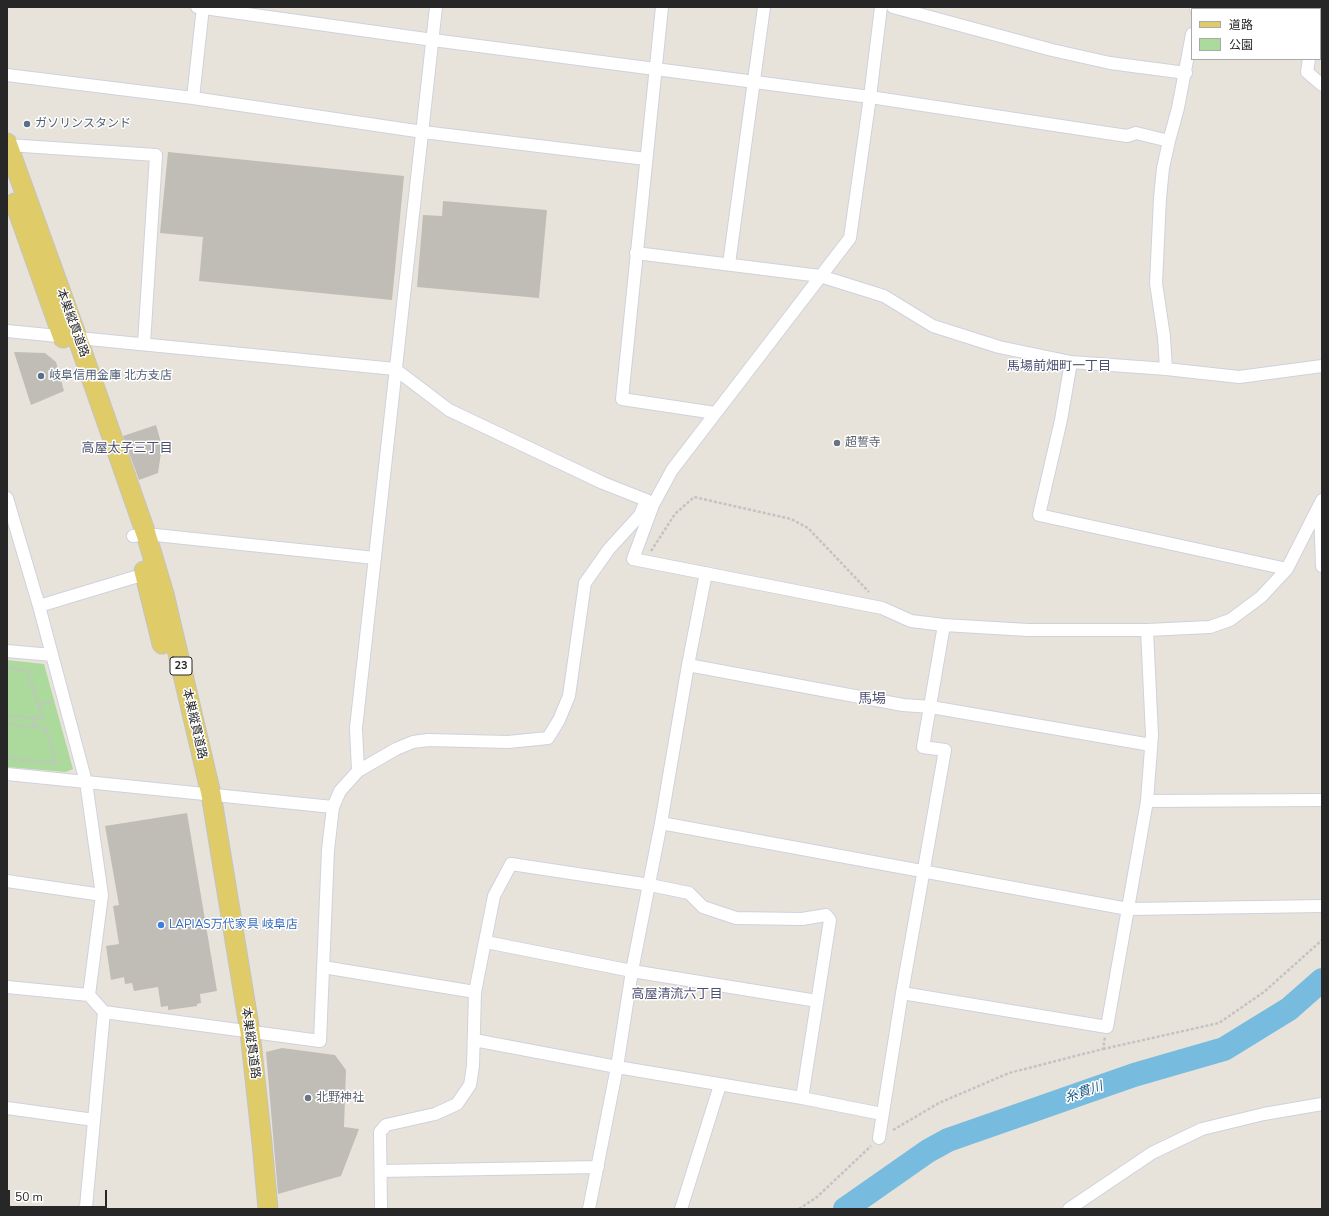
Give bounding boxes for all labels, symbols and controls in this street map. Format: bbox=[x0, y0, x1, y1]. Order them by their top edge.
legend bbox=[1191, 8, 1321, 60]
text: 道路 bbox=[1229, 17, 1253, 33]
text: 公園 bbox=[1229, 37, 1253, 53]
place label: ガソリンスタンド bbox=[35, 117, 131, 131]
marker: ガソリンスタンド bbox=[22, 119, 32, 129]
street label: 本巣縦貫道路 bbox=[53, 287, 91, 359]
district label: 馬場前畑町一丁目 bbox=[1007, 359, 1111, 375]
place label: 岐阜信用金庫 北方支店 bbox=[49, 369, 172, 383]
marker: 岐阜信用金庫 北方支店 bbox=[36, 371, 46, 381]
place label: 超誓寺 bbox=[845, 436, 881, 450]
marker: 超誓寺 bbox=[832, 438, 842, 448]
district label: 高屋太子三丁目 bbox=[82, 441, 172, 457]
road number: 23 bbox=[170, 657, 192, 675]
street label: 本巣縦貫道路 bbox=[179, 687, 209, 761]
district label: 馬場 bbox=[858, 692, 886, 708]
place label: LAPIAS万代家具 岐阜店 bbox=[169, 918, 298, 932]
marker: LAPIAS万代家具 岐阜店 bbox=[156, 920, 166, 930]
district label: 高屋清流六丁目 bbox=[632, 987, 722, 1003]
street label: 本巣縦貫道路 bbox=[238, 1006, 262, 1080]
water label: 糸貫川 bbox=[1063, 1079, 1105, 1107]
place label: 北野神社 bbox=[316, 1091, 364, 1105]
marker: 北野神社 bbox=[303, 1093, 313, 1103]
scale bar bbox=[10, 1182, 109, 1208]
text: 50 m bbox=[15, 1189, 43, 1205]

